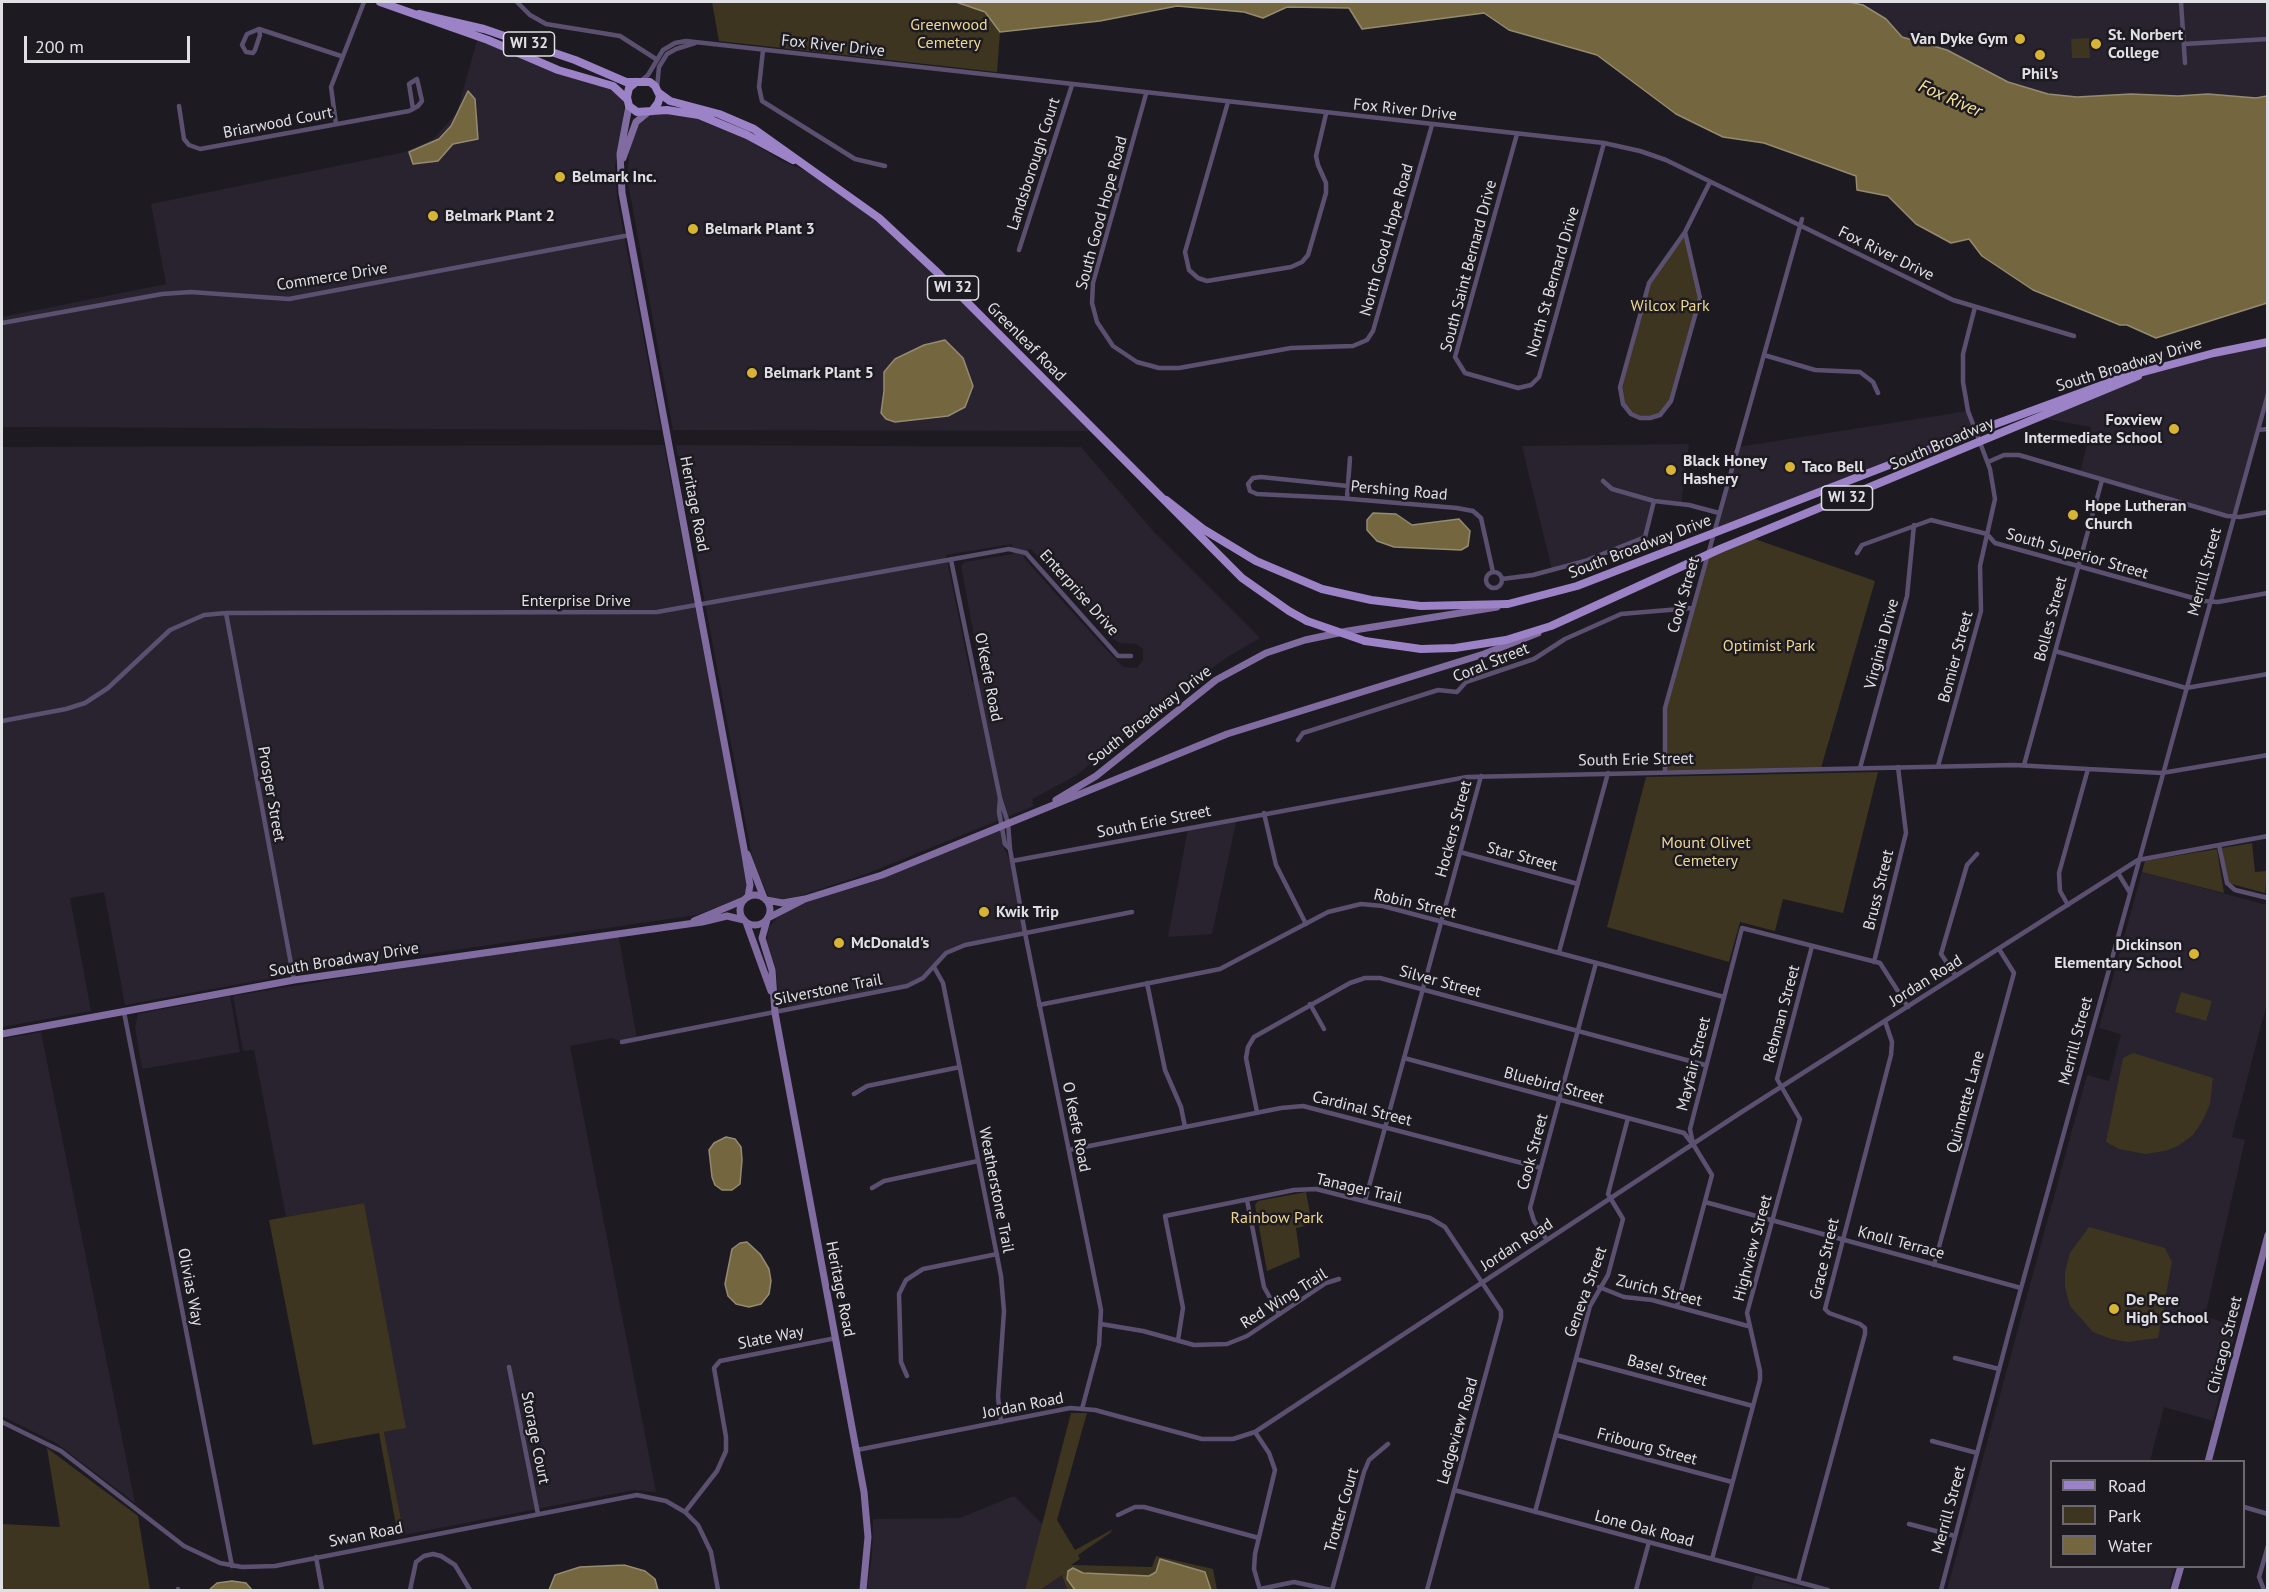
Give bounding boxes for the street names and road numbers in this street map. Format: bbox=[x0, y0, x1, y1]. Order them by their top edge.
street label: Fox River Drive bbox=[780, 31, 886, 61]
road number: WI 32 bbox=[504, 32, 554, 56]
street label: Landsborough Court bbox=[1003, 95, 1065, 233]
street label: Fox River Drive bbox=[1352, 95, 1458, 125]
street label: Briarwood Court bbox=[222, 103, 334, 143]
street label: South Good Hope Road bbox=[1072, 134, 1132, 292]
street label: North Good Hope Road bbox=[1356, 162, 1418, 318]
street label: South Saint Bernard Drive bbox=[1437, 178, 1501, 354]
street label: North St Bernard Drive bbox=[1522, 205, 1584, 359]
street label: Fox River Drive bbox=[1835, 223, 1937, 285]
street label: Commerce Drive bbox=[275, 259, 389, 295]
road number: WI 32 bbox=[928, 276, 978, 300]
street label: Greenleaf Road bbox=[982, 298, 1070, 386]
street label: South Broadway Drive bbox=[2054, 334, 2204, 396]
street label: South Broadway bbox=[1887, 413, 1997, 475]
street label: Heritage Road bbox=[675, 455, 713, 553]
street label: Pershing Road bbox=[1350, 477, 1448, 505]
road number: WI 32 bbox=[1822, 486, 1872, 510]
street label: South Broadway Drive bbox=[1566, 511, 1714, 583]
street label: South Superior Street bbox=[2004, 525, 2150, 583]
street label: Merrill Street bbox=[2184, 526, 2226, 618]
street label: Enterprise Drive bbox=[1035, 546, 1123, 640]
street label: Cook Street bbox=[1664, 555, 1704, 635]
street label: Bolles Street bbox=[2030, 574, 2072, 664]
street label: Enterprise Drive bbox=[521, 591, 631, 611]
street label: Virginia Drive bbox=[1861, 597, 1903, 691]
street label: Bomier Street bbox=[1935, 609, 1977, 705]
street label: O'Keefe Road bbox=[970, 631, 1006, 723]
street label: Coral Street bbox=[1450, 639, 1532, 687]
street label: South Broadway Drive bbox=[1084, 662, 1216, 770]
street label: Prosper Street bbox=[253, 745, 289, 843]
street label: South Erie Street bbox=[1578, 749, 1694, 771]
street label: Hockers Street bbox=[1432, 778, 1476, 880]
street label: South Erie Street bbox=[1095, 802, 1213, 842]
street label: Star Street bbox=[1485, 838, 1559, 876]
street label: Bruss Street bbox=[1860, 848, 1898, 932]
street label: Robin Street bbox=[1372, 885, 1458, 923]
street label: South Broadway Drive bbox=[268, 939, 420, 981]
street label: Jordan Road bbox=[1886, 951, 1966, 1011]
street label: Silver Street bbox=[1397, 962, 1483, 1002]
street label: Rebman Street bbox=[1760, 963, 1804, 1065]
street label: Silverstone Trail bbox=[772, 970, 884, 1010]
street label: Merrill Street bbox=[2055, 995, 2097, 1087]
street label: Mayfair Street bbox=[1673, 1015, 1715, 1113]
street label: Quinnette Lane bbox=[1943, 1049, 1989, 1155]
street label: Bluebird Street bbox=[1502, 1063, 1606, 1109]
street label: O Keefe Road bbox=[1058, 1080, 1094, 1174]
street label: Cardinal Street bbox=[1310, 1087, 1414, 1131]
street label: Cook Street bbox=[1514, 1112, 1552, 1192]
street label: Weatherstone Trail bbox=[974, 1126, 1018, 1254]
street label: Tanager Trail bbox=[1314, 1170, 1404, 1208]
street label: Highview Street bbox=[1730, 1193, 1776, 1303]
street label: Jordan Road bbox=[1477, 1215, 1557, 1275]
street label: Grace Street bbox=[1806, 1216, 1844, 1302]
street label: Knoll Terrace bbox=[1856, 1222, 1946, 1264]
street label: Heritage Road bbox=[821, 1240, 859, 1338]
street label: Geneva Street bbox=[1561, 1244, 1611, 1340]
street label: Olivias Way bbox=[173, 1246, 207, 1328]
street label: Red Wing Trail bbox=[1237, 1265, 1331, 1333]
street label: Zurich Street bbox=[1614, 1271, 1704, 1311]
street label: Chicago Street bbox=[2204, 1294, 2246, 1396]
street label: Slate Way bbox=[736, 1322, 806, 1354]
street label: Basel Street bbox=[1625, 1351, 1709, 1391]
street label: Ledgeview Road bbox=[1434, 1375, 1482, 1487]
street label: Jordan Road bbox=[981, 1389, 1065, 1423]
street label: Storage Court bbox=[517, 1390, 553, 1486]
street label: Fribourg Street bbox=[1595, 1424, 1699, 1470]
street label: Merrill Street bbox=[1928, 1464, 1970, 1556]
street label: Trotter Court bbox=[1321, 1466, 1363, 1554]
street label: Lone Oak Road bbox=[1592, 1507, 1696, 1551]
street label: Swan Road bbox=[327, 1518, 405, 1552]

